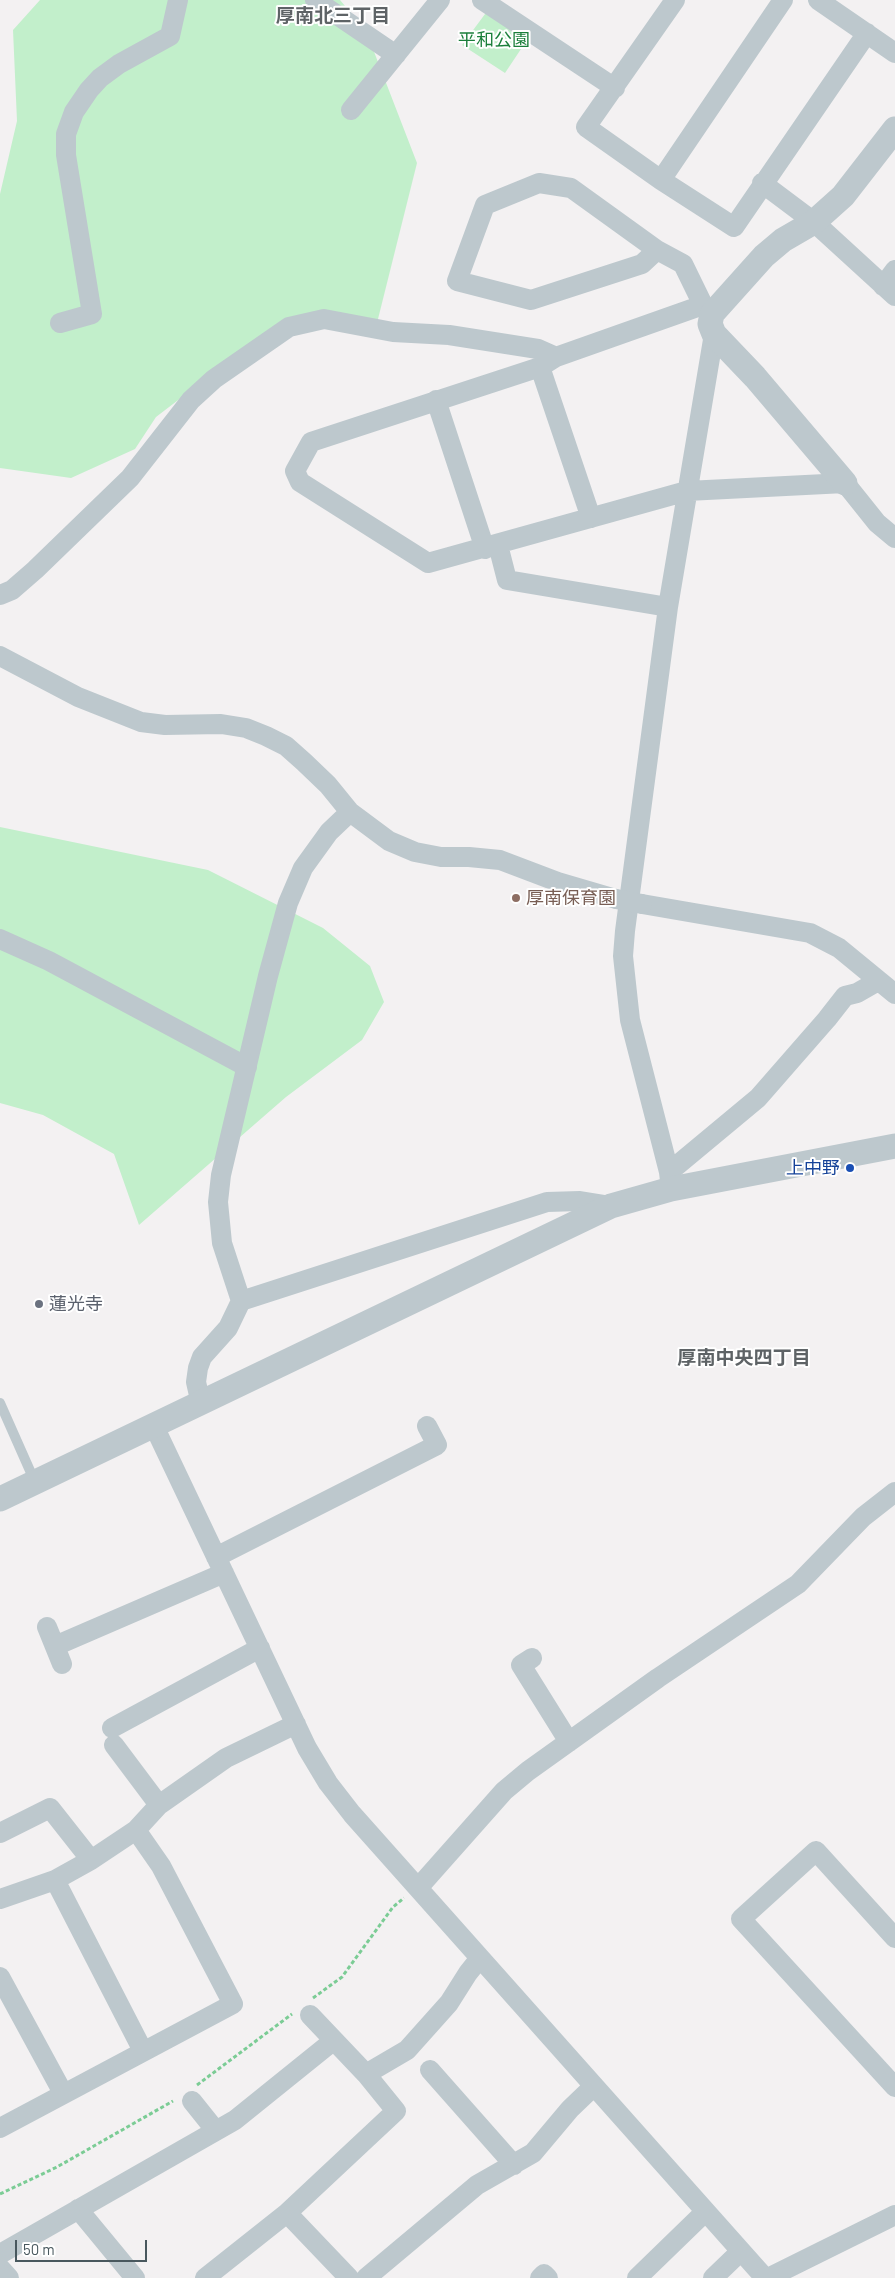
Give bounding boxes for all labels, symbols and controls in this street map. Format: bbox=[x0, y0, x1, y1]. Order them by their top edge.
district label: 厚南北三丁目 bbox=[276, 5, 390, 27]
park label: 平和公園 bbox=[458, 29, 530, 51]
place label: 厚南保育園 bbox=[526, 887, 616, 909]
marker: 厚南保育園 bbox=[510, 892, 522, 904]
place label: 上中野 bbox=[786, 1157, 840, 1179]
marker: 上中野 bbox=[844, 1162, 856, 1174]
place label: 蓮光寺 bbox=[49, 1293, 103, 1315]
marker: 蓮光寺 bbox=[33, 1298, 45, 1310]
district label: 厚南中央四丁目 bbox=[678, 1347, 810, 1369]
scale bar bbox=[18, 2230, 150, 2262]
text: 50 m bbox=[23, 2240, 55, 2258]

